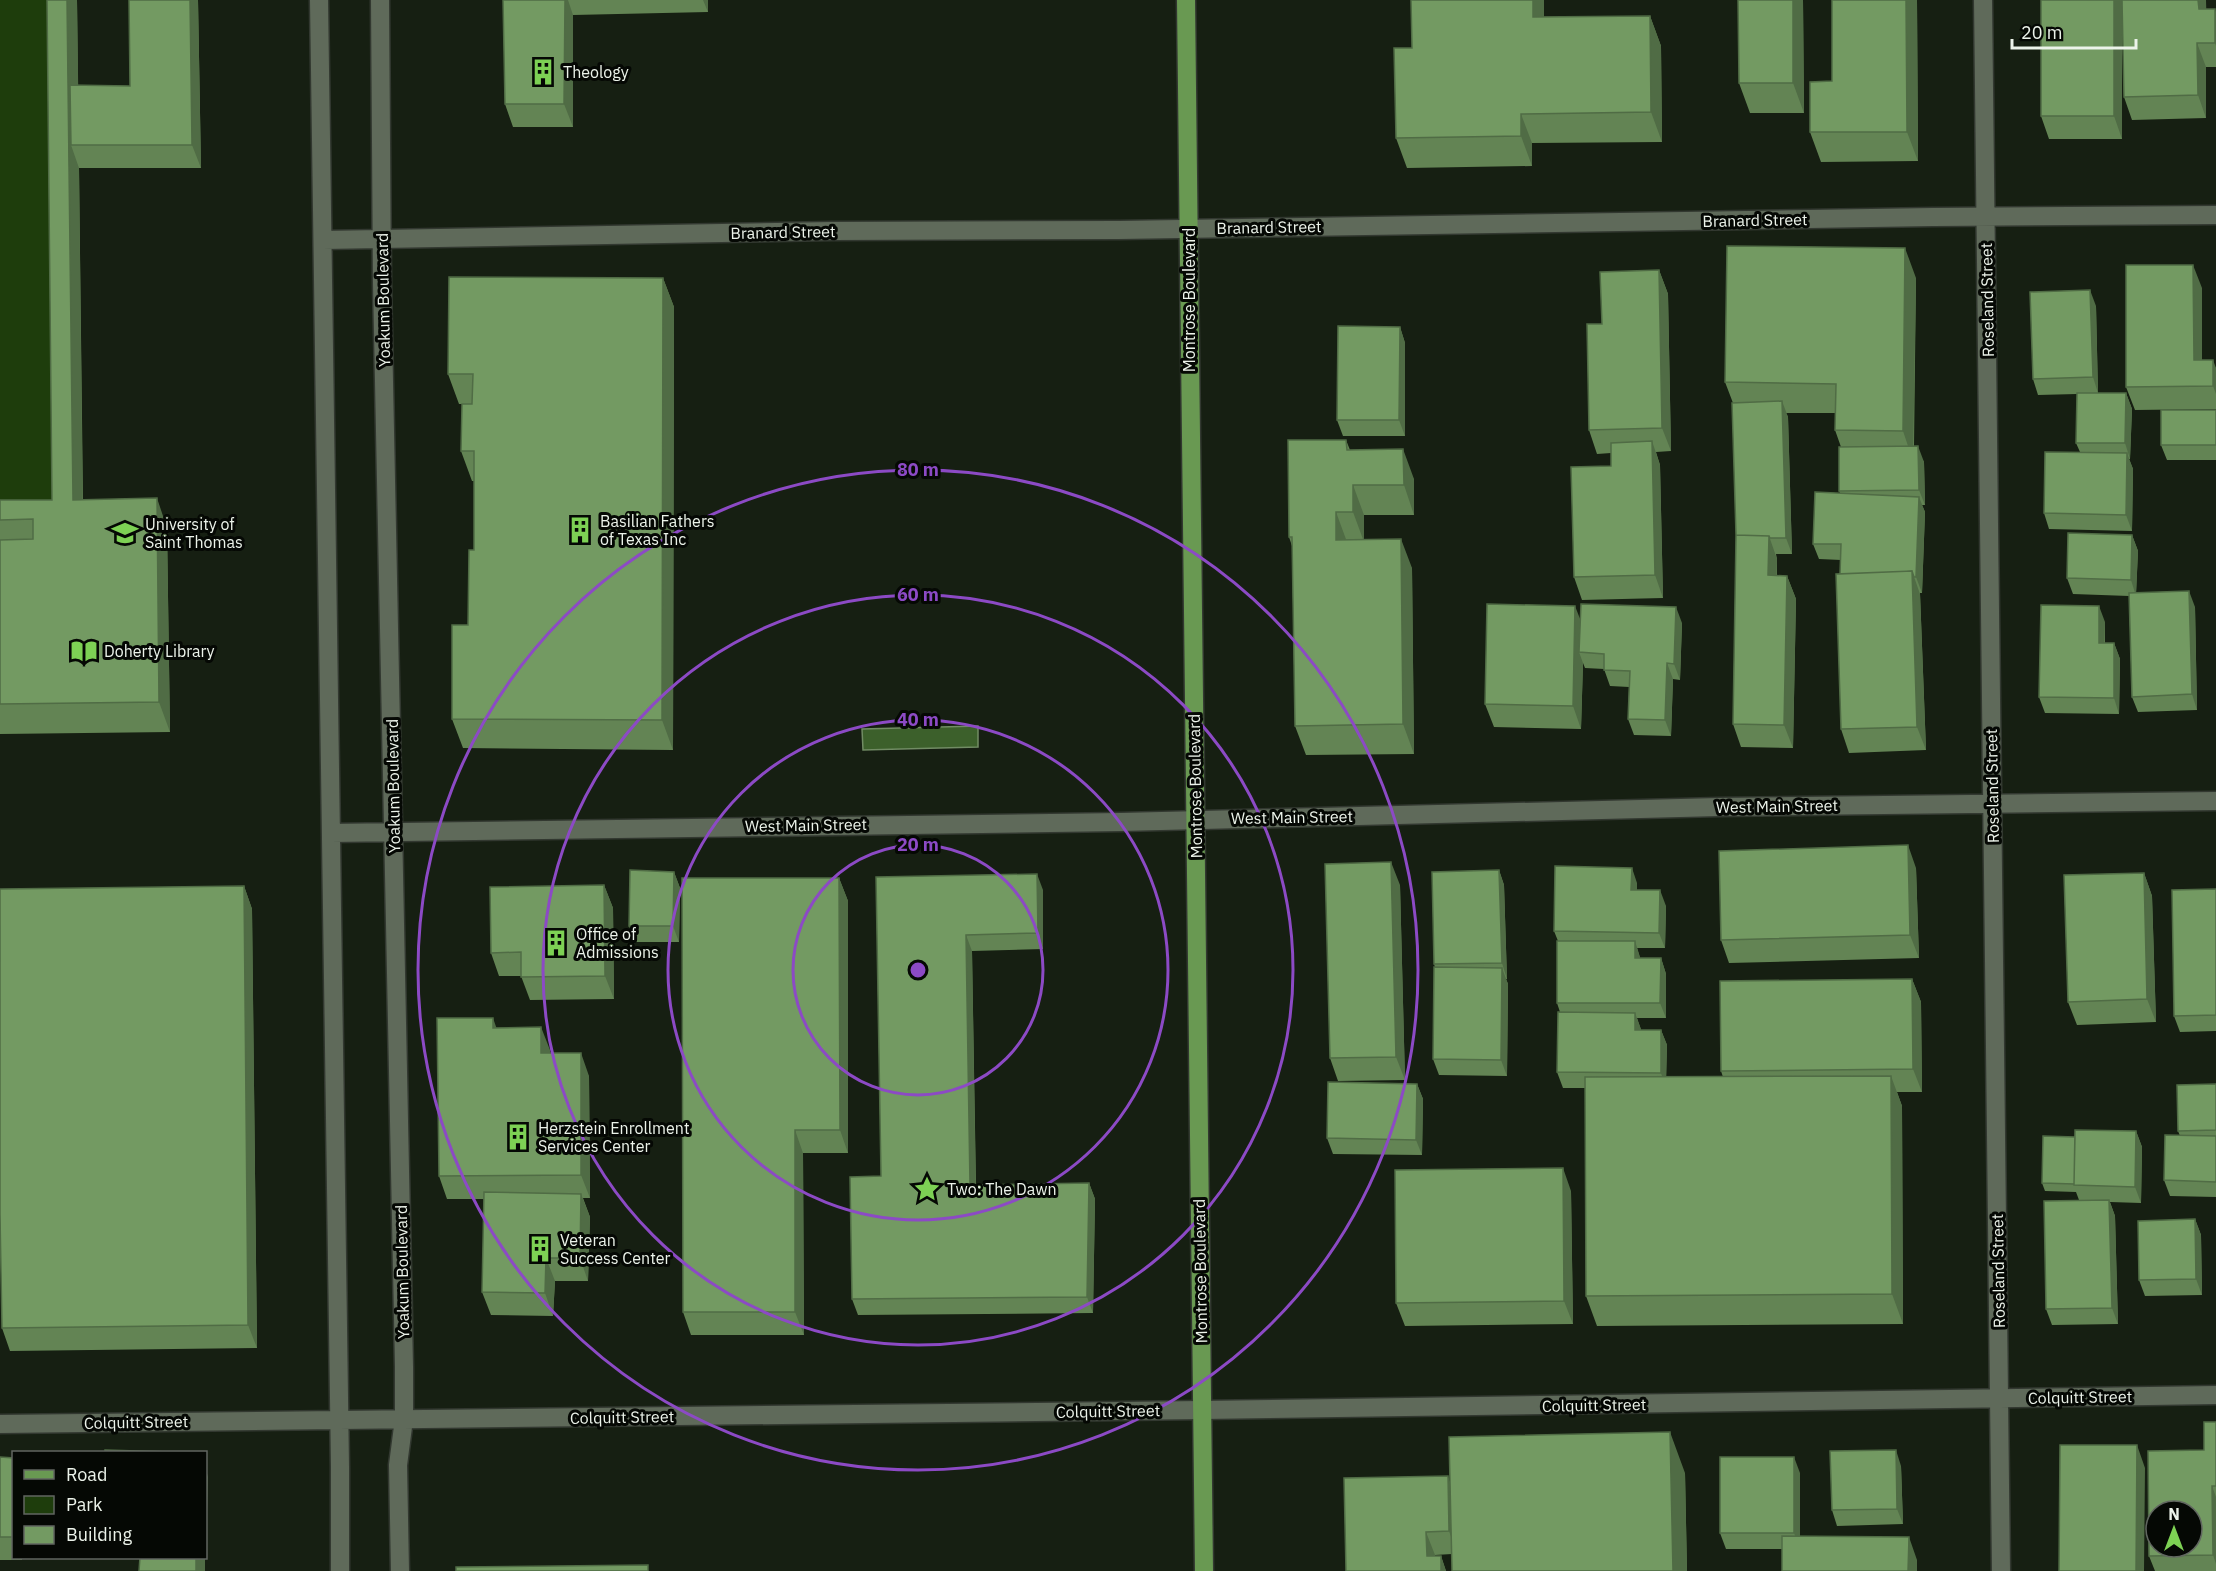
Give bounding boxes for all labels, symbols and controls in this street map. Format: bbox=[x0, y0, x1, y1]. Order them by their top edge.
scale bar bbox=[2012, 12, 2136, 50]
text: 20 m bbox=[2021, 21, 2063, 44]
building icon: Theology bbox=[528, 57, 558, 87]
place label: Theology bbox=[563, 62, 629, 82]
street label: Branard Street bbox=[1702, 209, 1808, 231]
street label: Branard Street bbox=[1216, 216, 1322, 238]
street label: Branard Street bbox=[730, 221, 836, 243]
street label: Montrose Boulevard bbox=[1179, 228, 1199, 372]
street label: Yoakum Boulevard bbox=[372, 233, 394, 367]
street label: Roseland Street bbox=[1976, 243, 1998, 357]
text: 80 m bbox=[897, 458, 939, 481]
place label: Basilian Fathers of Texas Inc bbox=[600, 511, 715, 549]
place label: University of Saint Thomas bbox=[145, 514, 243, 552]
building icon: Basilian Fathers of Texas Inc bbox=[565, 515, 595, 545]
school or university icon: University of Saint Thomas bbox=[110, 518, 140, 548]
text: 60 m bbox=[897, 583, 939, 606]
library icon: Doherty Library bbox=[69, 636, 99, 666]
place label: Doherty Library bbox=[104, 641, 215, 661]
text: 40 m bbox=[897, 708, 939, 731]
street label: Montrose Boulevard bbox=[1184, 714, 1206, 858]
street label: Yoakum Boulevard bbox=[382, 719, 404, 853]
street label: Roseland Street bbox=[1981, 729, 2003, 843]
street label: West Main Street bbox=[1716, 795, 1838, 817]
street label: West Main Street bbox=[1231, 806, 1353, 828]
street label: West Main Street bbox=[745, 814, 867, 836]
text: 20 m bbox=[897, 833, 939, 856]
place label: Office of Admissions bbox=[576, 924, 659, 962]
building icon: Office of Admissions bbox=[541, 928, 571, 958]
centre of rings bbox=[908, 960, 928, 980]
place label: Herzstein Enrollment Services Center bbox=[538, 1118, 690, 1156]
building icon: Herzstein Enrollment Services Center bbox=[503, 1122, 533, 1152]
place icon: Two: The Dawn bbox=[912, 1174, 942, 1204]
place label: Two: The Dawn bbox=[947, 1179, 1057, 1199]
street label: Montrose Boulevard bbox=[1189, 1199, 1211, 1343]
street label: Yoakum Boulevard bbox=[391, 1205, 413, 1339]
street label: Roseland Street bbox=[1987, 1214, 2009, 1328]
place label: Veteran Success Center bbox=[560, 1230, 670, 1268]
building icon: Veteran Success Center bbox=[525, 1234, 555, 1264]
street label: Colquitt Street bbox=[2028, 1386, 2132, 1408]
street label: Colquitt Street bbox=[1542, 1394, 1646, 1416]
street label: Colquitt Street bbox=[1056, 1400, 1160, 1422]
street label: Colquitt Street bbox=[570, 1406, 674, 1428]
street label: Colquitt Street bbox=[84, 1411, 188, 1433]
legend bbox=[12, 1451, 207, 1559]
text: Road bbox=[66, 1463, 107, 1486]
text: Park bbox=[66, 1493, 103, 1516]
north arrow bbox=[2144, 1499, 2204, 1559]
text: N bbox=[2168, 1504, 2180, 1524]
text: Building bbox=[66, 1523, 133, 1546]

